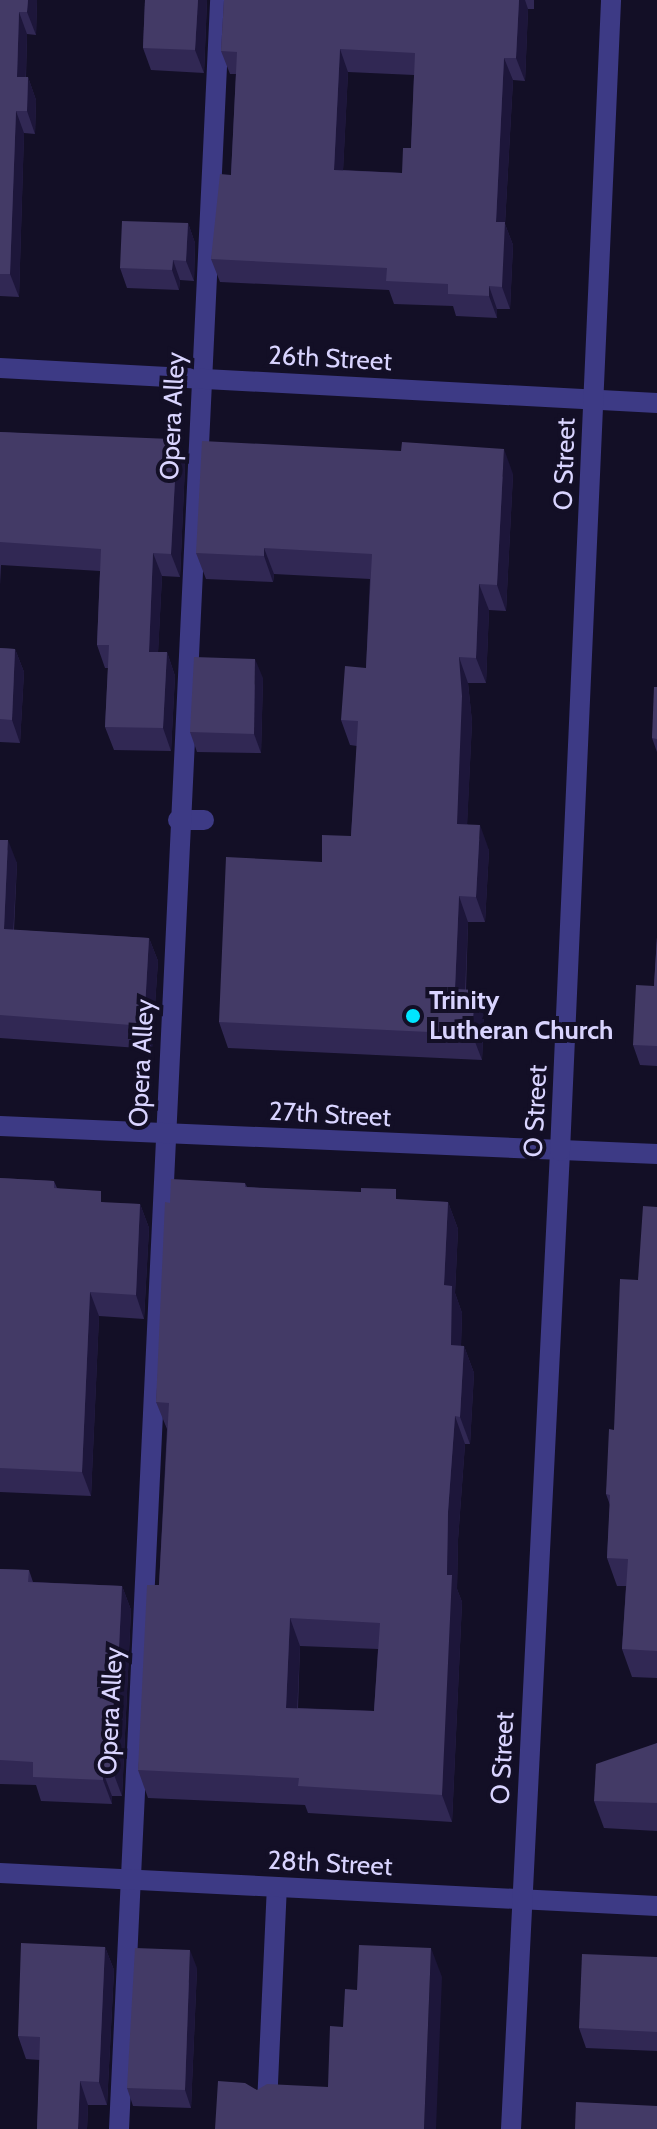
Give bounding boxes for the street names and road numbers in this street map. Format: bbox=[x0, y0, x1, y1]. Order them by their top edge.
street label: 26th Street bbox=[267, 340, 393, 378]
street label: Opera Alley bbox=[154, 351, 192, 481]
street label: O Street bbox=[548, 417, 582, 511]
street label: Opera Alley bbox=[123, 998, 161, 1128]
street label: O Street bbox=[518, 1064, 554, 1158]
street label: 27th Street bbox=[268, 1096, 392, 1134]
street label: Opera Alley bbox=[92, 1646, 130, 1776]
street label: O Street bbox=[485, 1711, 521, 1805]
street label: 28th Street bbox=[267, 1845, 393, 1883]

